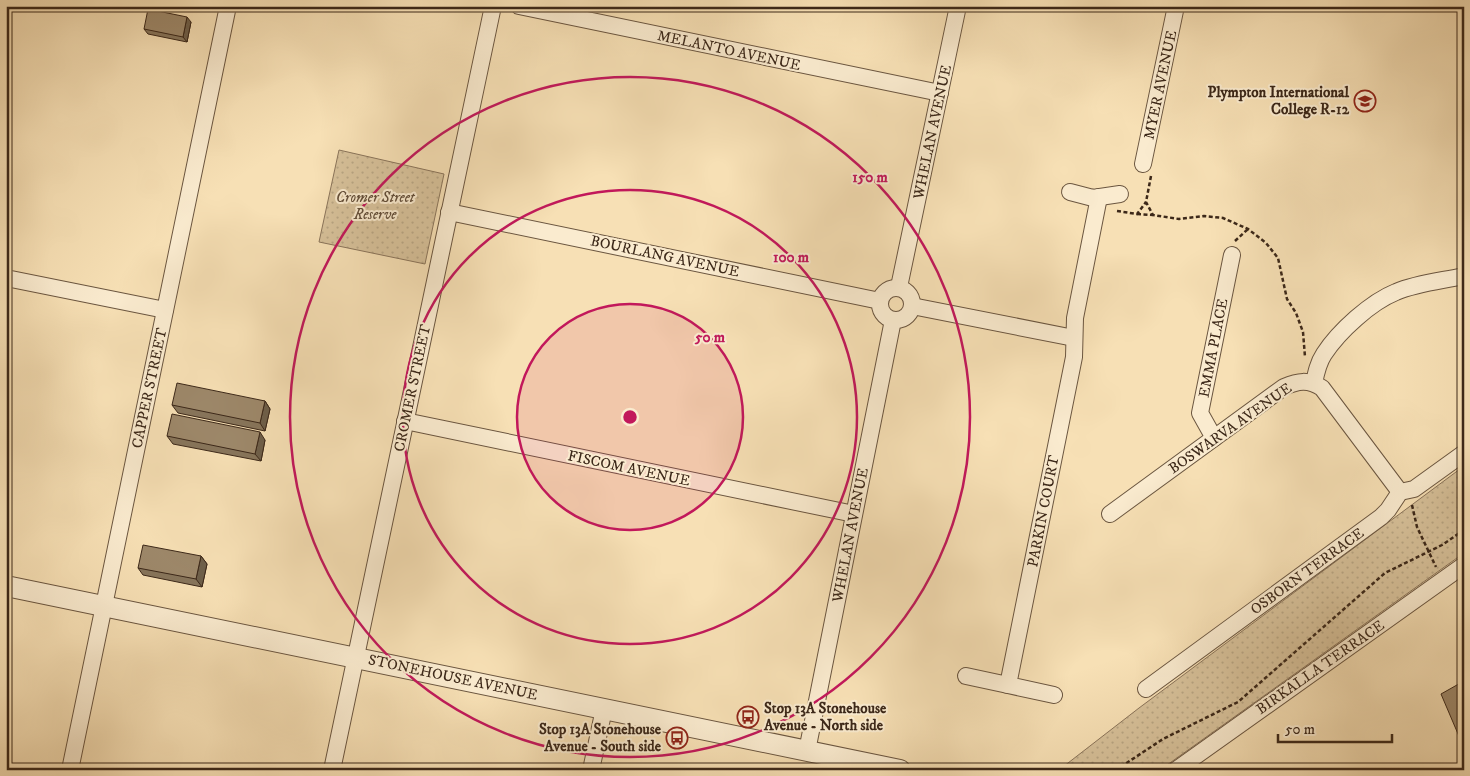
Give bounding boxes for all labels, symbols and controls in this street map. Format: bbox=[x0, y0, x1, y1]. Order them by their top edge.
street label: MELANTO AVENUE bbox=[655, 26, 803, 75]
street label: MYER AVENUE bbox=[1140, 28, 1181, 141]
street label: WHELAN AVENUE bbox=[909, 63, 956, 202]
place label: Plympton International College R-12 bbox=[1208, 83, 1350, 119]
school or university icon: Plympton International College R-12 bbox=[1353, 89, 1377, 113]
text: 150 m bbox=[852, 168, 888, 187]
park label: Cromer Street Reserve bbox=[336, 188, 416, 224]
street label: BOURLANG AVENUE bbox=[589, 231, 741, 282]
text: 100 m bbox=[773, 248, 810, 267]
street label: EMMA PLACE bbox=[1195, 297, 1232, 399]
street label: CROMER STREET bbox=[390, 322, 435, 453]
street label: CAPPER STREET bbox=[127, 326, 172, 450]
text: 50 m bbox=[694, 328, 726, 347]
street label: BOSWARVA AVENUE bbox=[1165, 379, 1296, 478]
centre of rings bbox=[621, 408, 639, 426]
street label: FISCOM AVENUE bbox=[566, 446, 692, 491]
street label: PARKIN COURT bbox=[1023, 453, 1064, 569]
street label: WHELAN AVENUE bbox=[828, 466, 873, 605]
street label: OSBORN TERRACE bbox=[1247, 524, 1368, 619]
street label: BIRKALLA TERRACE bbox=[1252, 616, 1388, 719]
street label: STONEHOUSE AVENUE bbox=[366, 650, 540, 705]
place label: Stop 13A Stonehouse Avenue - North side bbox=[763, 699, 887, 735]
bus stop icon: Stop 13A Stonehouse Avenue - North side bbox=[736, 705, 760, 729]
scale bar bbox=[1278, 711, 1391, 743]
place label: Stop 13A Stonehouse Avenue - South side bbox=[539, 720, 662, 756]
text: 50 m bbox=[1285, 720, 1315, 739]
bus stop icon: Stop 13A Stonehouse Avenue - South side bbox=[665, 726, 689, 750]

